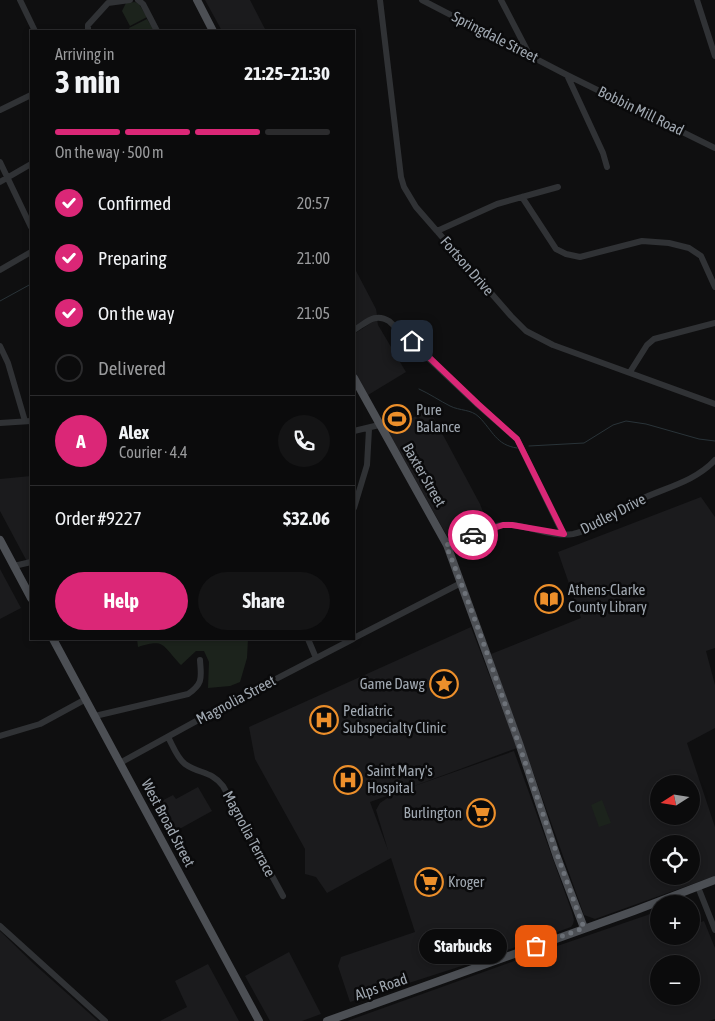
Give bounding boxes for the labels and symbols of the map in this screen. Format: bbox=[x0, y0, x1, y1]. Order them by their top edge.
street label: Springdale Street bbox=[449, 8, 541, 66]
street label: Bobbin Mill Road bbox=[596, 82, 687, 139]
street label: Fortson Drive bbox=[437, 233, 498, 299]
pin bbox=[391, 320, 433, 362]
place label: Pure Balance bbox=[416, 401, 461, 435]
sports icon: Pure Balance bbox=[382, 404, 412, 434]
street label: Baxter Street bbox=[399, 440, 449, 510]
street label: Dudley Drive bbox=[577, 490, 648, 537]
courier bbox=[448, 510, 498, 560]
place label: Athens-Clarke County Library bbox=[568, 581, 647, 615]
library icon: Athens-Clarke County Library bbox=[534, 584, 564, 614]
place icon: Game Dawg bbox=[429, 669, 459, 699]
street label: Magnolia Street bbox=[193, 672, 278, 728]
place label: Game Dawg bbox=[360, 675, 426, 692]
place label: Pediatric Subspecialty Clinic bbox=[343, 702, 446, 736]
hospital icon: Pediatric Subspecialty Clinic bbox=[309, 705, 339, 735]
place label: Saint Mary's Hospital bbox=[367, 762, 433, 796]
hospital icon: Saint Mary's Hospital bbox=[333, 765, 363, 795]
north arrow bbox=[650, 775, 700, 825]
street label: West Broad Street bbox=[138, 776, 199, 869]
street label: Magnolia Terrace bbox=[220, 788, 279, 880]
supermarket icon: Burlington bbox=[466, 798, 496, 828]
place label: Burlington bbox=[404, 804, 462, 821]
supermarket icon: Kroger bbox=[414, 867, 444, 897]
place label: Kroger bbox=[448, 873, 485, 890]
pin bbox=[515, 925, 557, 967]
callout: Starbucks bbox=[418, 928, 506, 964]
street label: Alps Road bbox=[352, 970, 409, 1003]

